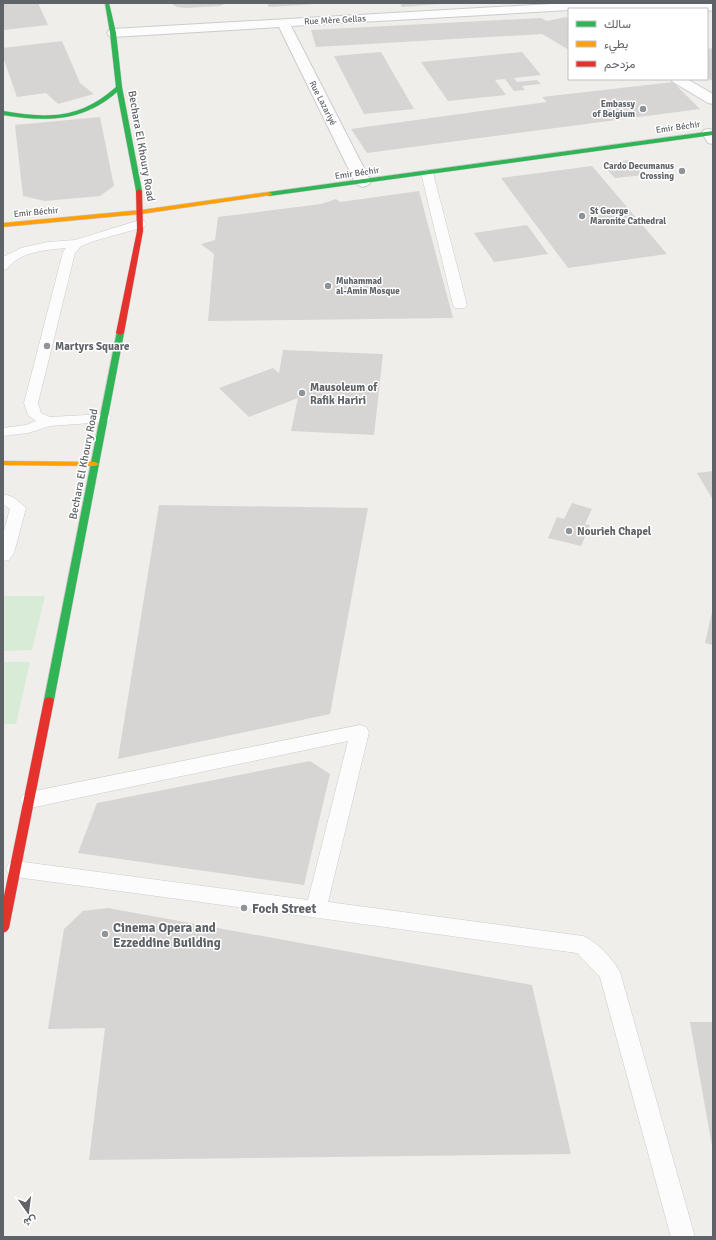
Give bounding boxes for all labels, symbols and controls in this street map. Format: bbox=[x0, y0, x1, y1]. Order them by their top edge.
legend bbox=[568, 8, 708, 80]
street label: Rue Mère Gellas bbox=[304, 13, 366, 28]
text: سالك bbox=[604, 17, 631, 32]
text: بطيء bbox=[604, 37, 628, 54]
text: مزدحم bbox=[604, 57, 635, 72]
street label: Rue Lazariyé bbox=[307, 79, 339, 128]
street label: Bechara El Khoury Road bbox=[125, 90, 158, 203]
place label: Embassy of Belgium bbox=[593, 99, 636, 120]
marker: Embassy of Belgium bbox=[638, 104, 648, 114]
street label: Emir Béchir bbox=[655, 119, 702, 136]
place label: Cardo Decumanus Crossing bbox=[603, 161, 674, 182]
street label: Emir Béchir bbox=[334, 165, 381, 182]
marker: Cardo Decumanus Crossing bbox=[677, 166, 687, 176]
street label: Emir Béchir bbox=[13, 205, 60, 220]
place label: St George Maronite Cathedral bbox=[590, 206, 666, 227]
marker: St George Maronite Cathedral bbox=[577, 211, 587, 221]
place label: Muhammad al-Amin Mosque bbox=[336, 276, 400, 297]
marker: Muhammad al-Amin Mosque bbox=[323, 281, 333, 291]
place label: Martyrs Square bbox=[55, 340, 130, 353]
marker: Martyrs Square bbox=[42, 341, 52, 351]
place label: Mausoleum of Rafik Hariri bbox=[310, 381, 378, 407]
marker: Mausoleum of Rafik Hariri bbox=[297, 388, 307, 398]
street label: Bechara El Khoury Road bbox=[66, 407, 101, 521]
place label: Nourieh Chapel bbox=[577, 525, 652, 538]
marker: Nourieh Chapel bbox=[564, 526, 574, 536]
place label: Foch Street bbox=[252, 901, 316, 917]
marker: Foch Street bbox=[239, 903, 249, 913]
place label: Cinema Opera and Ezzeddine Building bbox=[113, 920, 221, 951]
marker: Cinema Opera and Ezzeddine Building bbox=[100, 929, 110, 939]
north arrow bbox=[8, 1192, 48, 1232]
text: ش bbox=[22, 1213, 38, 1229]

